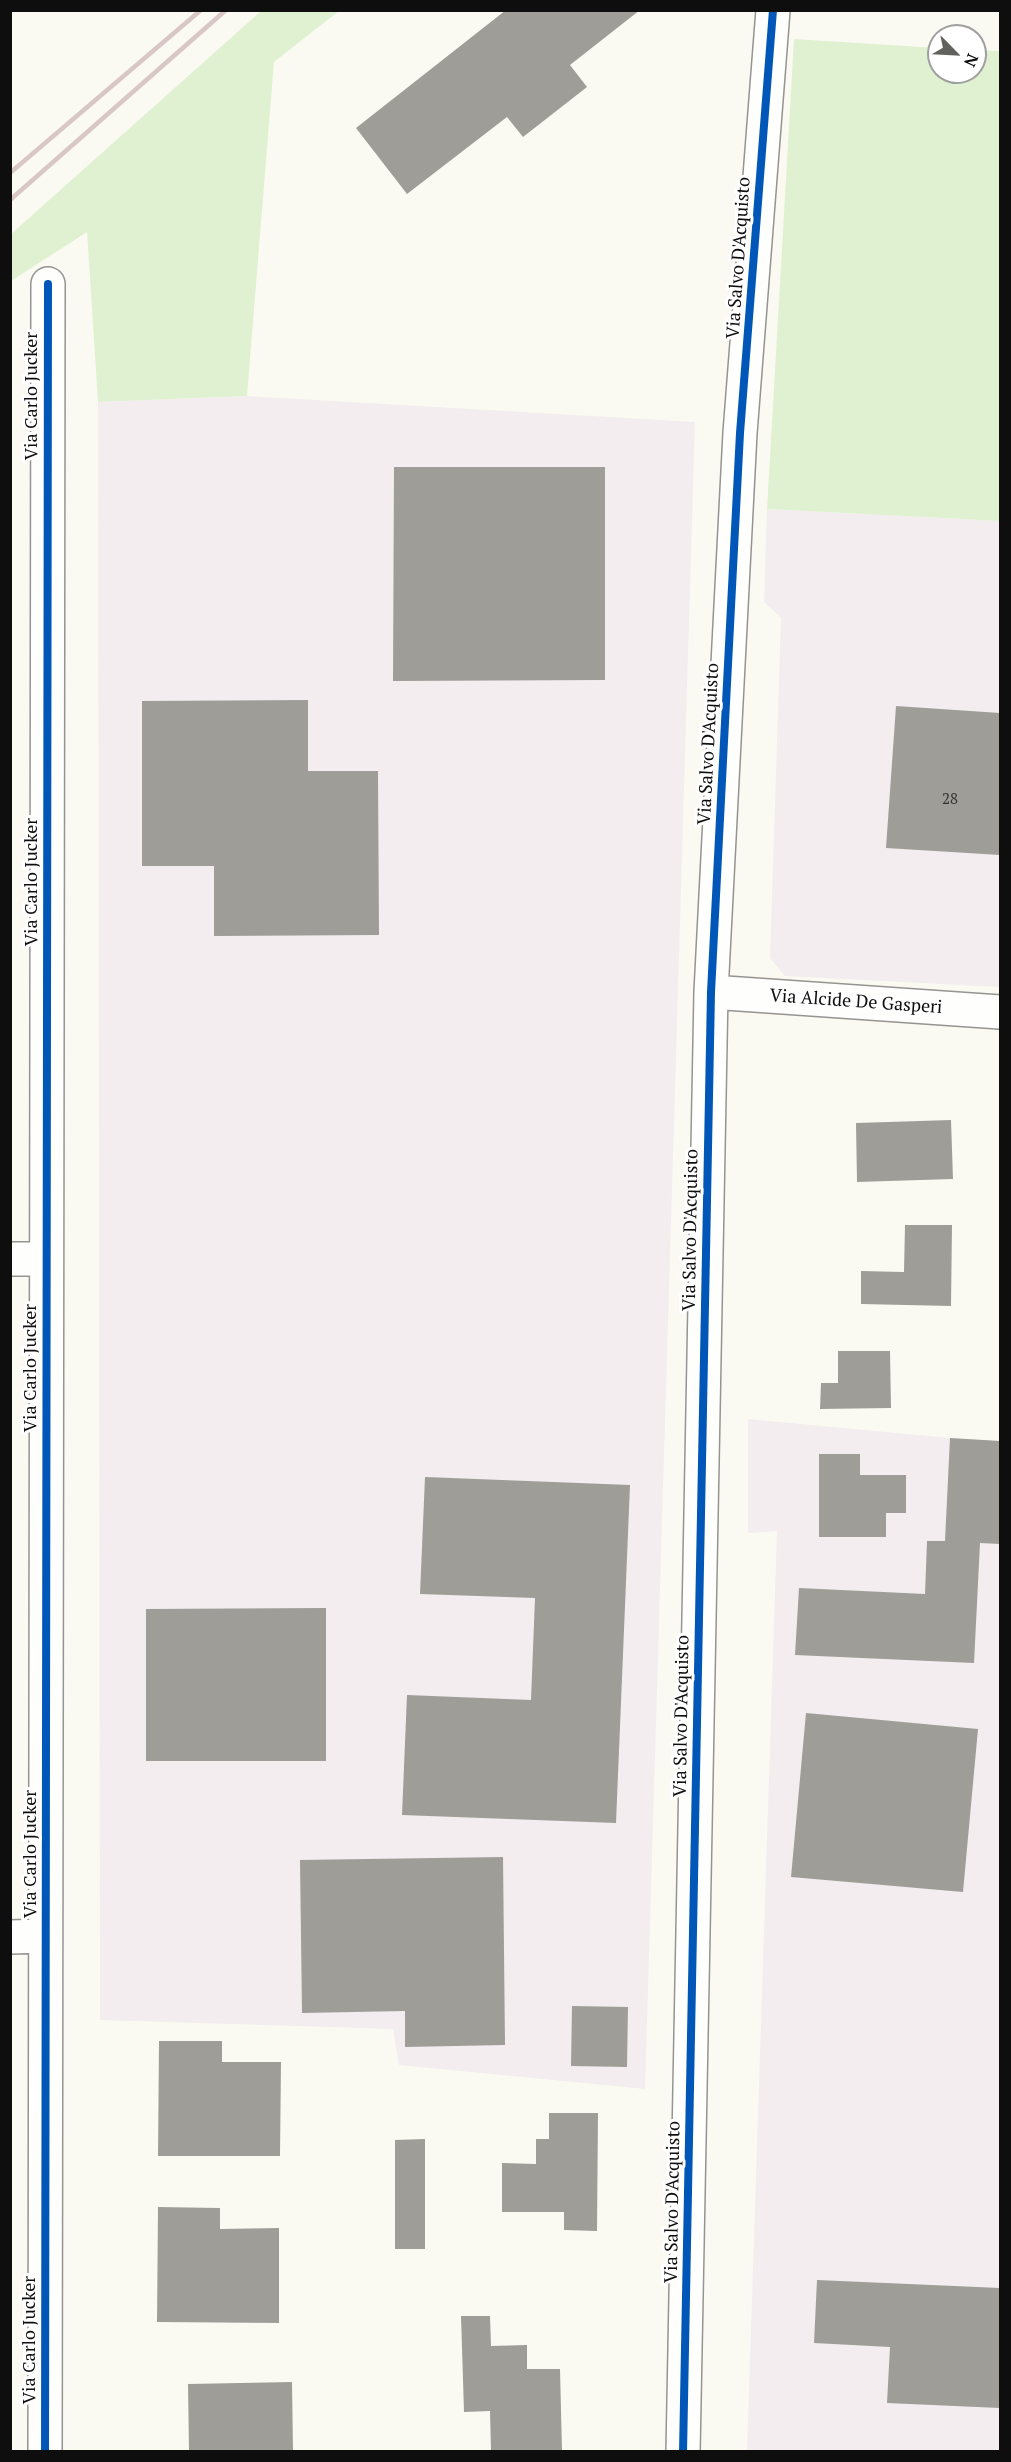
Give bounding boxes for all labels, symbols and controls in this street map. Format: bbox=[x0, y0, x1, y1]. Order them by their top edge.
north arrow bbox=[927, 24, 987, 84]
text: N bbox=[959, 50, 984, 71]
street label: Via Salvo D'Acquisto bbox=[723, 176, 755, 340]
street label: Via Carlo Jucker bbox=[21, 332, 43, 460]
street label: Via Salvo D'Acquisto bbox=[694, 662, 724, 826]
house number: 28 bbox=[942, 791, 958, 809]
street label: Via Carlo Jucker bbox=[21, 818, 43, 946]
street label: Via Alcide De Gasperi bbox=[769, 985, 943, 1019]
street label: Via Salvo D'Acquisto bbox=[679, 1149, 703, 1311]
street label: Via Carlo Jucker bbox=[20, 1304, 42, 1432]
street label: Via Salvo D'Acquisto bbox=[670, 1635, 694, 1797]
street label: Via Carlo Jucker bbox=[20, 1790, 42, 1918]
street label: Via Salvo D'Acquisto bbox=[661, 2121, 685, 2283]
street label: Via Carlo Jucker bbox=[19, 2276, 41, 2404]

